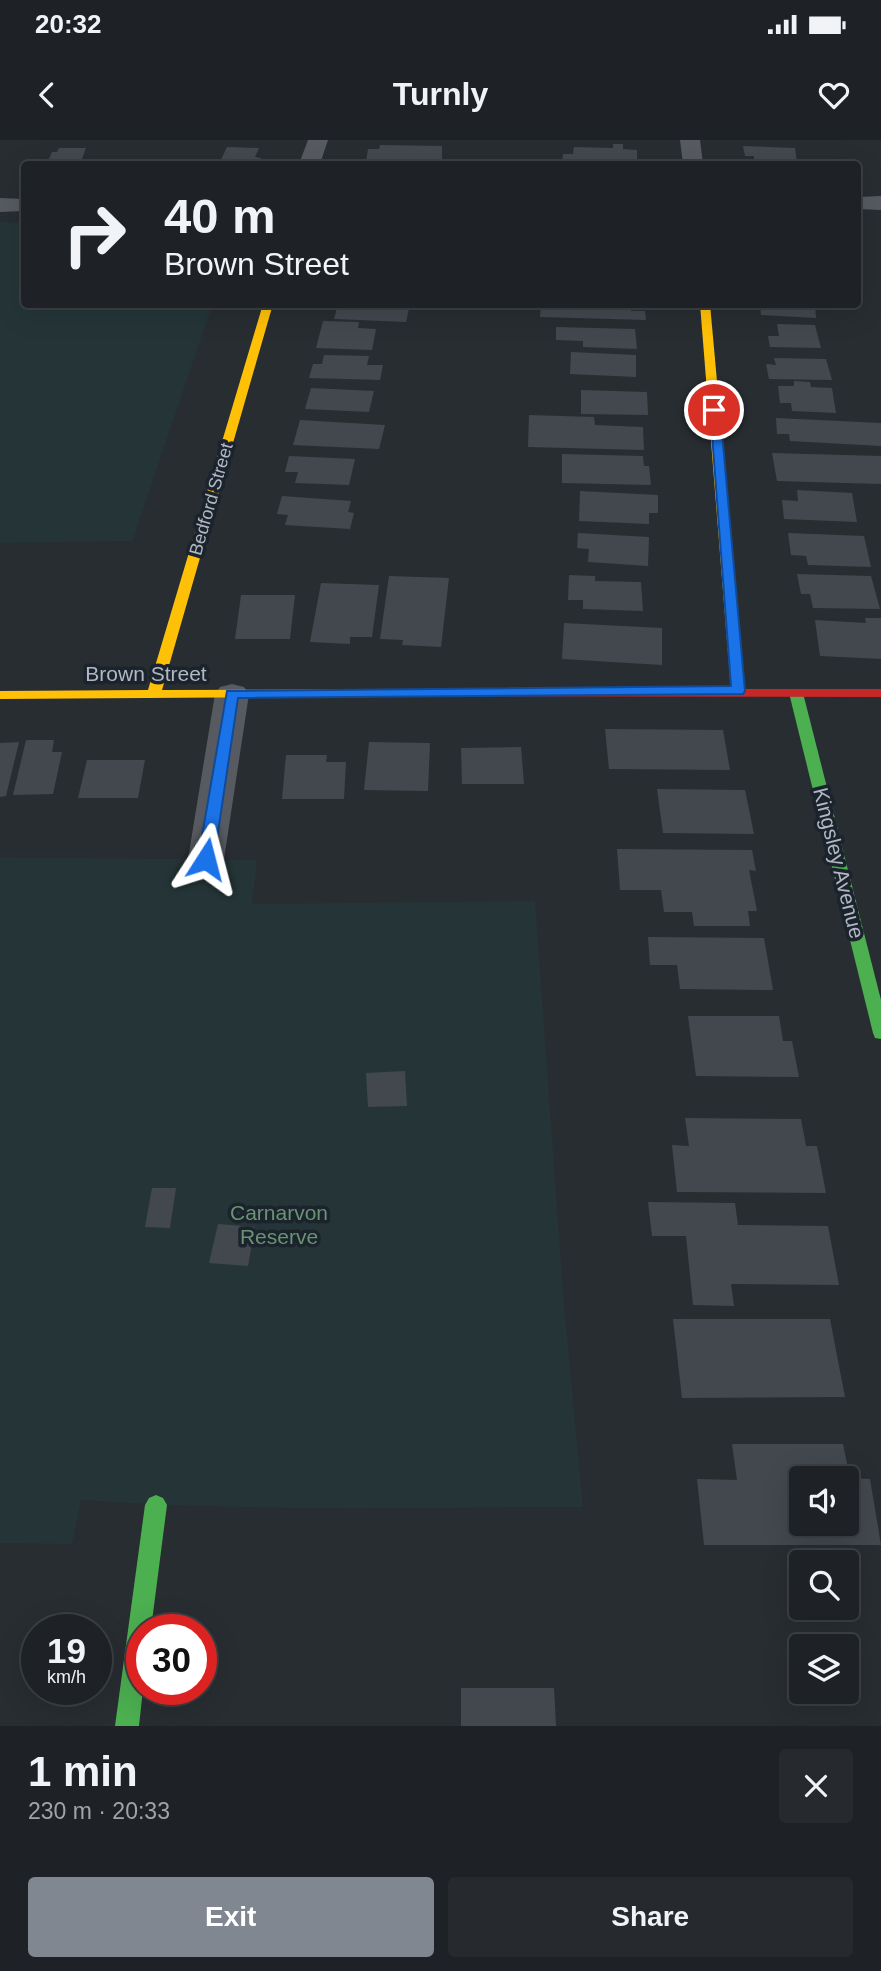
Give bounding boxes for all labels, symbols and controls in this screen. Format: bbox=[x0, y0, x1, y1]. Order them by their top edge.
text: 20:32 bbox=[35, 9, 102, 39]
icon: back bbox=[28, 76, 66, 114]
text: Turnly bbox=[393, 76, 488, 112]
icon: heart bbox=[815, 76, 853, 114]
icon: right bbox=[49, 189, 140, 280]
text: 40 m bbox=[164, 189, 276, 243]
text: Brown Street bbox=[164, 246, 349, 282]
pin bbox=[684, 380, 744, 440]
icon: arrive bbox=[695, 391, 733, 429]
street label: Bedford Street bbox=[185, 440, 237, 558]
street label: Brown Street bbox=[85, 662, 207, 685]
street label: Kingsley Avenue bbox=[809, 785, 869, 941]
position arrow bbox=[169, 822, 243, 896]
park label: Carnarvon Reserve bbox=[230, 1201, 328, 1248]
map controls bbox=[789, 1466, 859, 1704]
button: sound bbox=[789, 1466, 859, 1536]
button: search bbox=[789, 1550, 859, 1620]
speed limit sign: 30 bbox=[126, 1614, 217, 1705]
text: 19 bbox=[47, 1631, 86, 1670]
button: layers bbox=[789, 1634, 859, 1704]
text: km/h bbox=[47, 1667, 86, 1687]
text: 1 min bbox=[28, 1748, 138, 1795]
button: close bbox=[779, 1749, 853, 1823]
text: 230 m · 20:33 bbox=[28, 1798, 170, 1824]
button: Exit bbox=[28, 1877, 434, 1957]
button: Share bbox=[448, 1877, 853, 1957]

